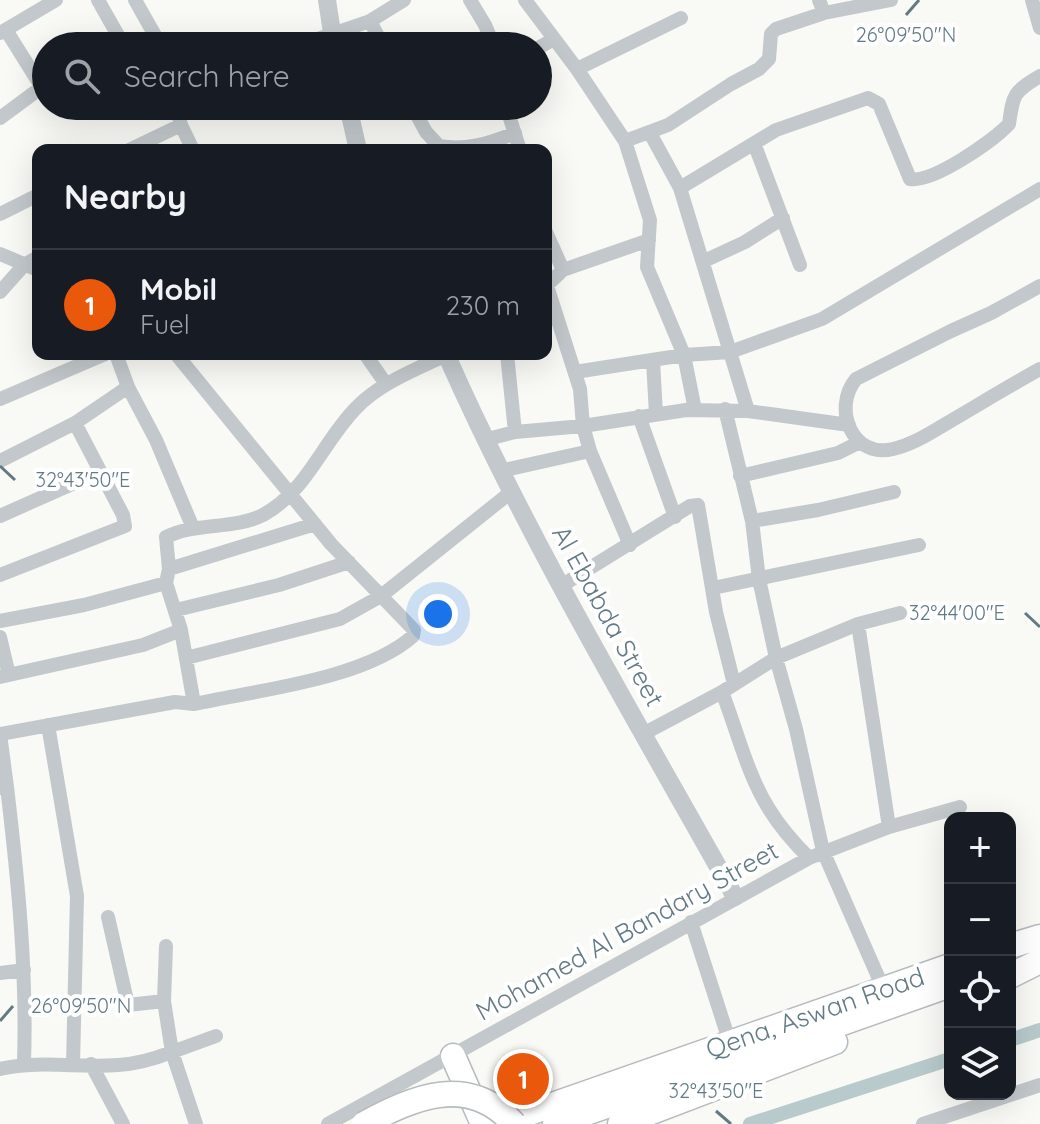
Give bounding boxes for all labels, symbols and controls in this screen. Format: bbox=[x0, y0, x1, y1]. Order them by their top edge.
text: 26°09'50"N bbox=[856, 22, 956, 47]
search box bbox=[32, 32, 552, 120]
icon: search bbox=[60, 54, 104, 98]
text: Search here bbox=[124, 57, 290, 95]
text: Nearby bbox=[64, 175, 187, 218]
text: Mobil bbox=[140, 270, 217, 308]
text: 1 bbox=[85, 289, 95, 322]
text: 230 m bbox=[446, 289, 520, 322]
text: Fuel bbox=[140, 308, 190, 341]
text: 32°43'50"E bbox=[36, 467, 130, 492]
street label: Al Ebabda Street bbox=[545, 520, 672, 712]
your location bbox=[418, 594, 458, 634]
text: 32°44'00"E bbox=[909, 600, 1005, 625]
map controls bbox=[944, 812, 1016, 1100]
button: + bbox=[944, 812, 1016, 884]
street label: Mohamed Al Bandary Street bbox=[470, 833, 784, 1028]
button: − bbox=[944, 884, 1016, 956]
button: locate bbox=[944, 956, 1016, 1028]
street label: Qena, Aswan Road bbox=[701, 960, 928, 1065]
text: 26°09'50"N bbox=[31, 993, 131, 1018]
button: layers bbox=[944, 1028, 1016, 1100]
pin: 1 bbox=[497, 1049, 549, 1109]
text: 32°43'50"E bbox=[669, 1078, 763, 1103]

